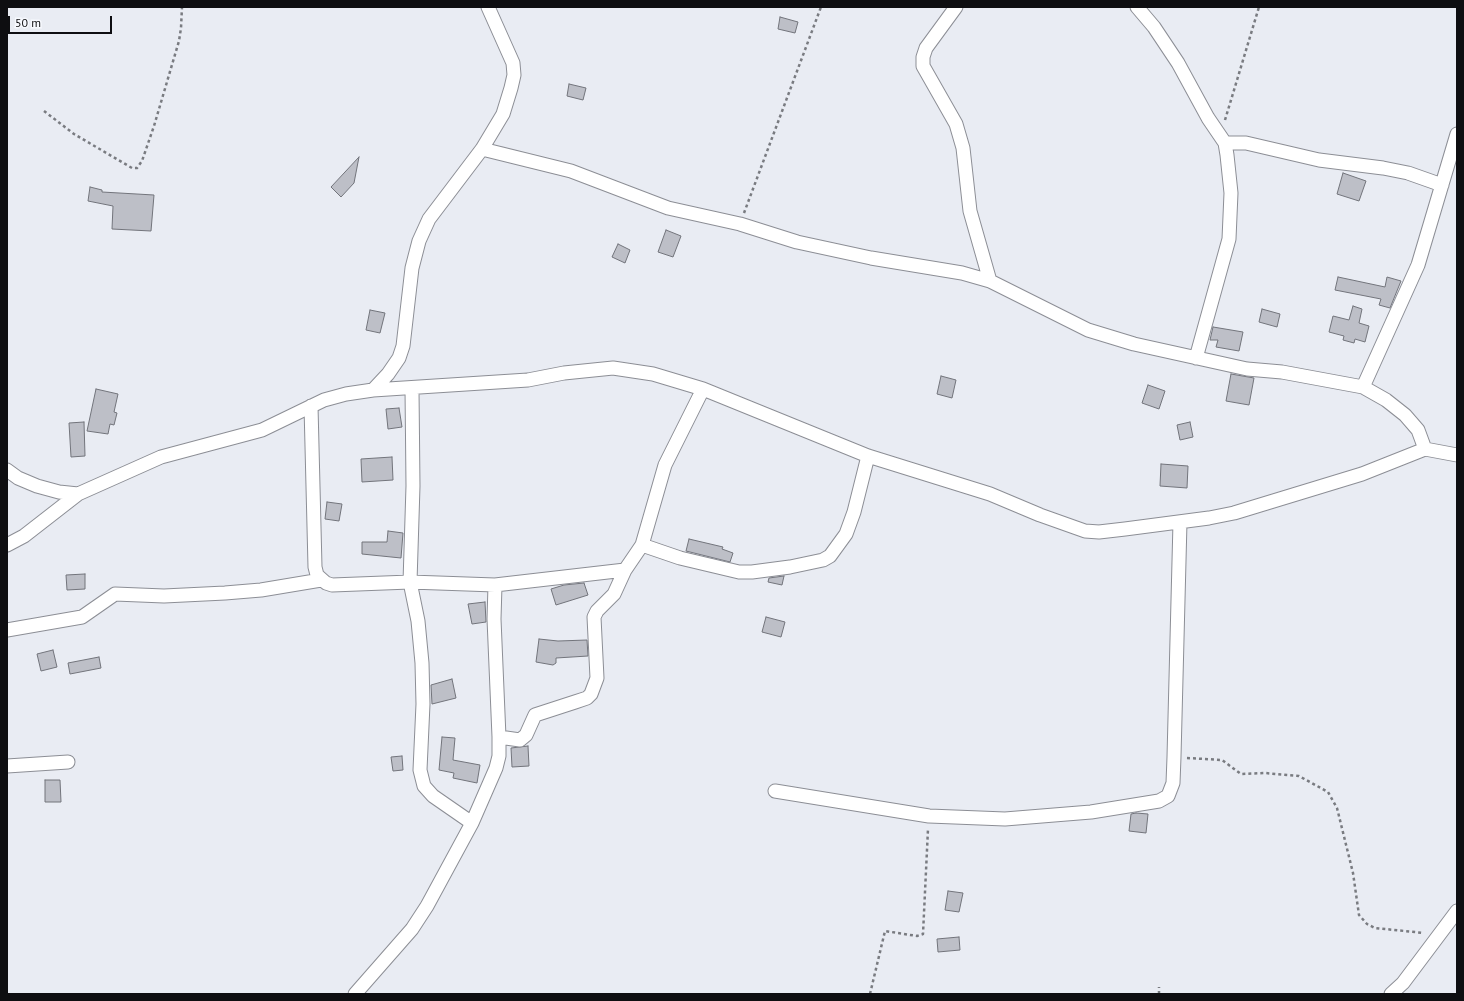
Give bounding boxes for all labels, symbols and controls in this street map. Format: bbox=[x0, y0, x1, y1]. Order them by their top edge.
scale bar bbox=[10, 8, 114, 34]
text: 50 m bbox=[15, 15, 41, 30]

